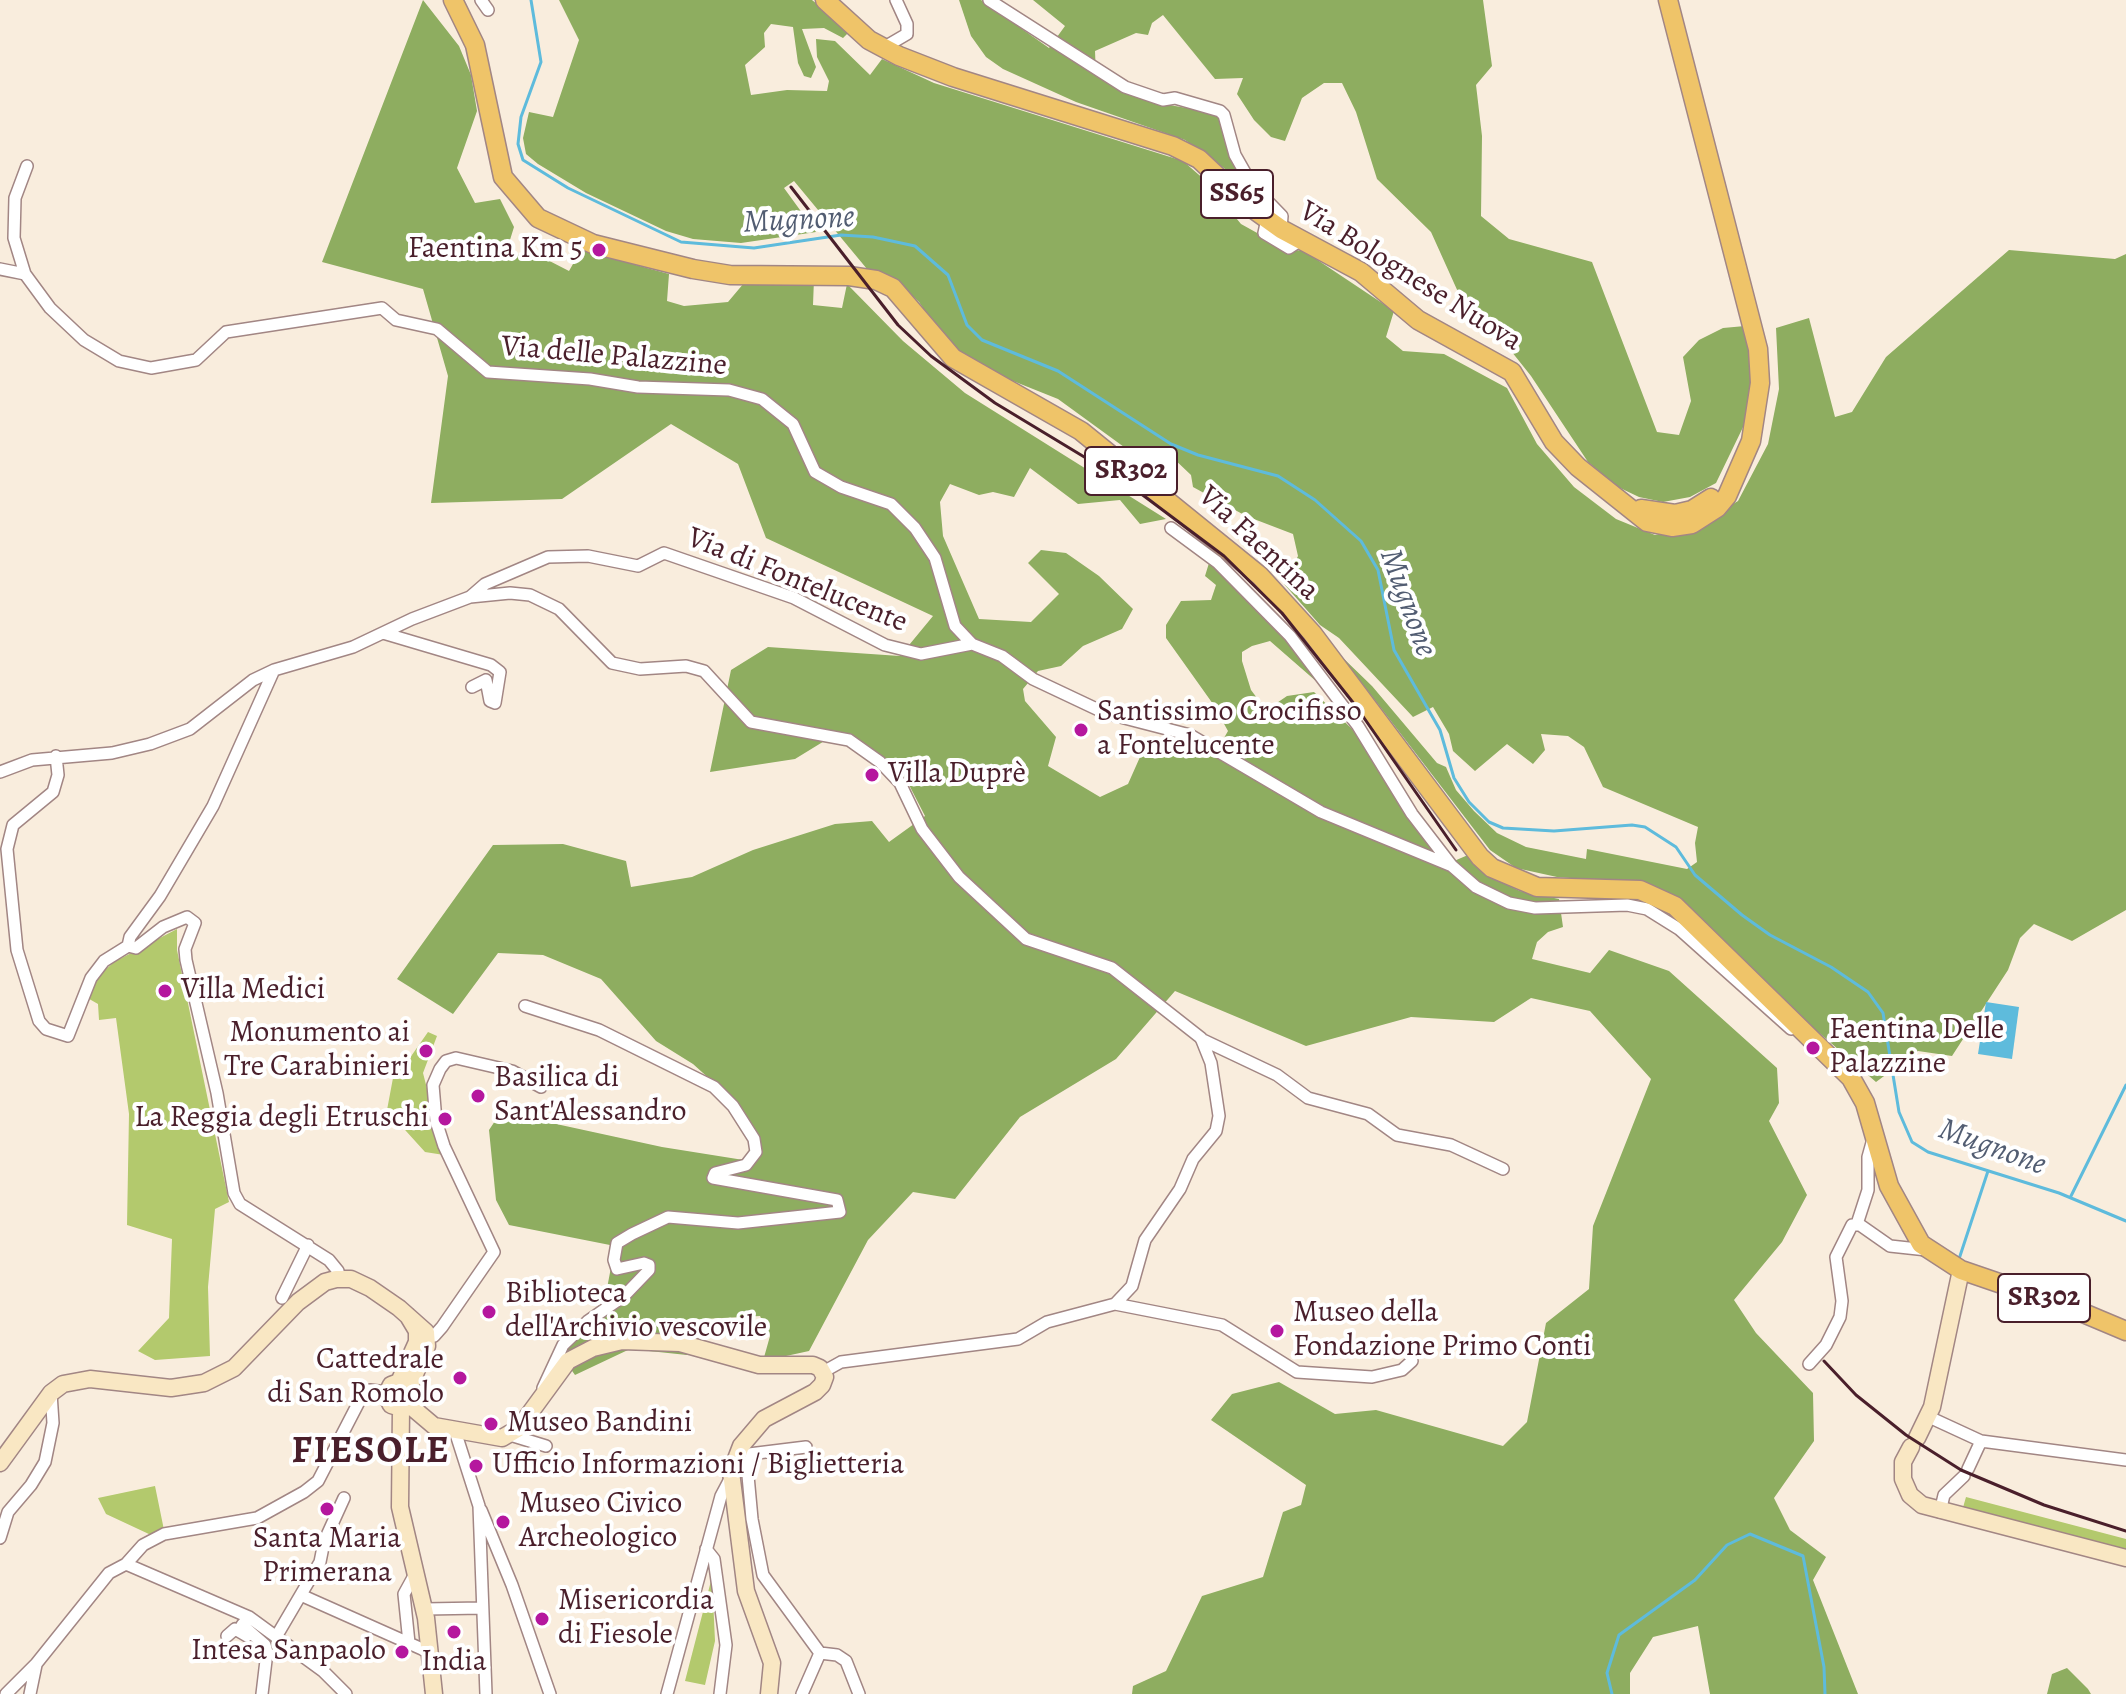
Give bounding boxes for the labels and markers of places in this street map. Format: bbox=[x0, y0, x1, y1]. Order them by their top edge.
place label: Faentina Km 5 bbox=[408, 232, 583, 268]
marker: Faentina Km 5 bbox=[590, 241, 608, 259]
place label: Santissimo Crocifisso a Fontelucente bbox=[1097, 695, 1362, 766]
marker: Santissimo Crocifisso a Fontelucente bbox=[1072, 721, 1090, 739]
place label: Villa Duprè bbox=[888, 757, 1026, 793]
marker: Villa Duprè bbox=[863, 766, 881, 784]
place label: Villa Medici bbox=[181, 973, 325, 1009]
marker: Villa Medici bbox=[156, 982, 174, 1000]
place label: Faentina Delle Palazzine bbox=[1829, 1013, 2004, 1084]
place label: Monumento ai Tre Carabinieri bbox=[224, 1016, 410, 1086]
marker: Faentina Delle Palazzine bbox=[1804, 1039, 1822, 1057]
marker: Monumento ai Tre Carabinieri bbox=[417, 1042, 435, 1060]
place label: Basilica di Sant'Alessandro bbox=[494, 1061, 686, 1132]
marker: Basilica di Sant'Alessandro bbox=[469, 1087, 487, 1105]
place label: La Reggia degli Etruschi bbox=[134, 1101, 429, 1137]
marker: La Reggia degli Etruschi bbox=[436, 1110, 454, 1128]
place label: Biblioteca dell'Archivio vescovile bbox=[505, 1277, 767, 1348]
place label: Museo della Fondazione Primo Conti bbox=[1293, 1296, 1591, 1366]
marker: Biblioteca dell'Archivio vescovile bbox=[480, 1303, 498, 1321]
marker: Museo della Fondazione Primo Conti bbox=[1268, 1322, 1286, 1340]
place label: Cattedrale di San Romolo bbox=[267, 1343, 444, 1414]
marker: Cattedrale di San Romolo bbox=[451, 1369, 469, 1387]
place label: Museo Bandini bbox=[507, 1406, 692, 1442]
marker: Museo Bandini bbox=[482, 1415, 500, 1433]
place label: Ufficio Informazioni / Biglietteria bbox=[492, 1448, 904, 1484]
marker: Ufficio Informazioni / Biglietteria bbox=[467, 1457, 485, 1475]
place label: Museo Civico Archeologico bbox=[519, 1487, 682, 1558]
marker: Santa Maria Primerana bbox=[318, 1500, 336, 1518]
marker: Museo Civico Archeologico bbox=[494, 1513, 512, 1531]
place label: Santa Maria Primerana bbox=[253, 1522, 401, 1592]
place label: Misericordia di Fiesole bbox=[558, 1584, 714, 1654]
marker: Misericordia di Fiesole bbox=[533, 1610, 551, 1628]
marker: India bbox=[445, 1623, 463, 1641]
place label: Intesa Sanpaolo bbox=[191, 1634, 386, 1670]
marker: Intesa Sanpaolo bbox=[393, 1643, 411, 1661]
place label: India bbox=[421, 1645, 487, 1681]

